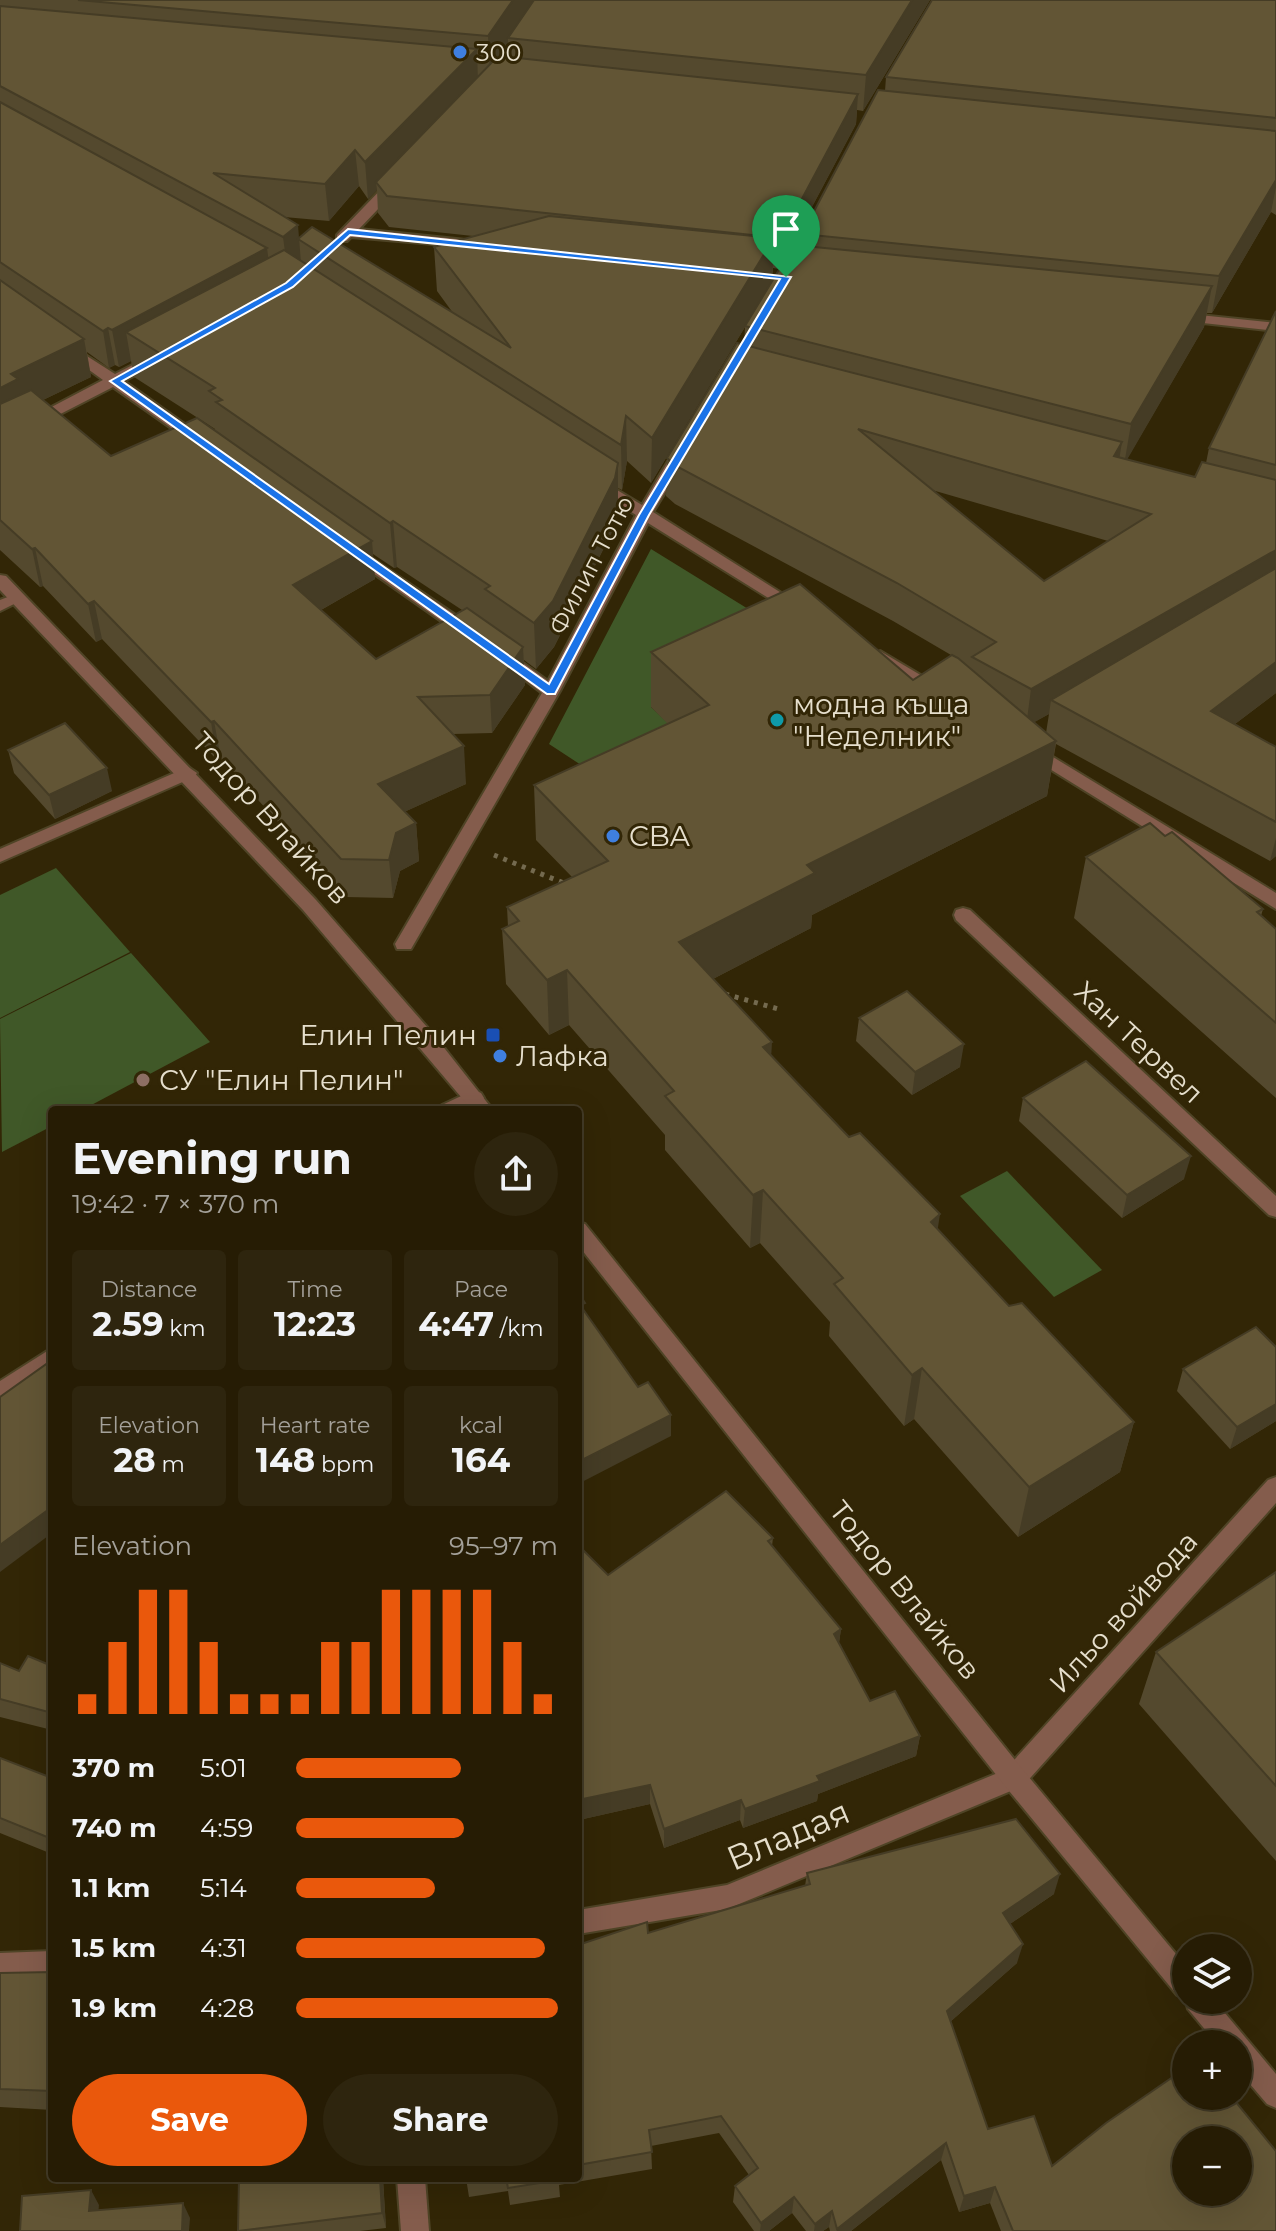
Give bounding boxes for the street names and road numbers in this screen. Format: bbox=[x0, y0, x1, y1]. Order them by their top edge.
street label: Филип Тотю bbox=[542, 491, 640, 639]
street label: Тодор Влайков bbox=[185, 725, 357, 911]
street label: Хан Тервел bbox=[1068, 974, 1210, 1110]
street label: Тодор Влайков bbox=[823, 1494, 987, 1686]
street label: Ильо войвода bbox=[1042, 1524, 1204, 1700]
street label: Владая bbox=[720, 1790, 856, 1880]

